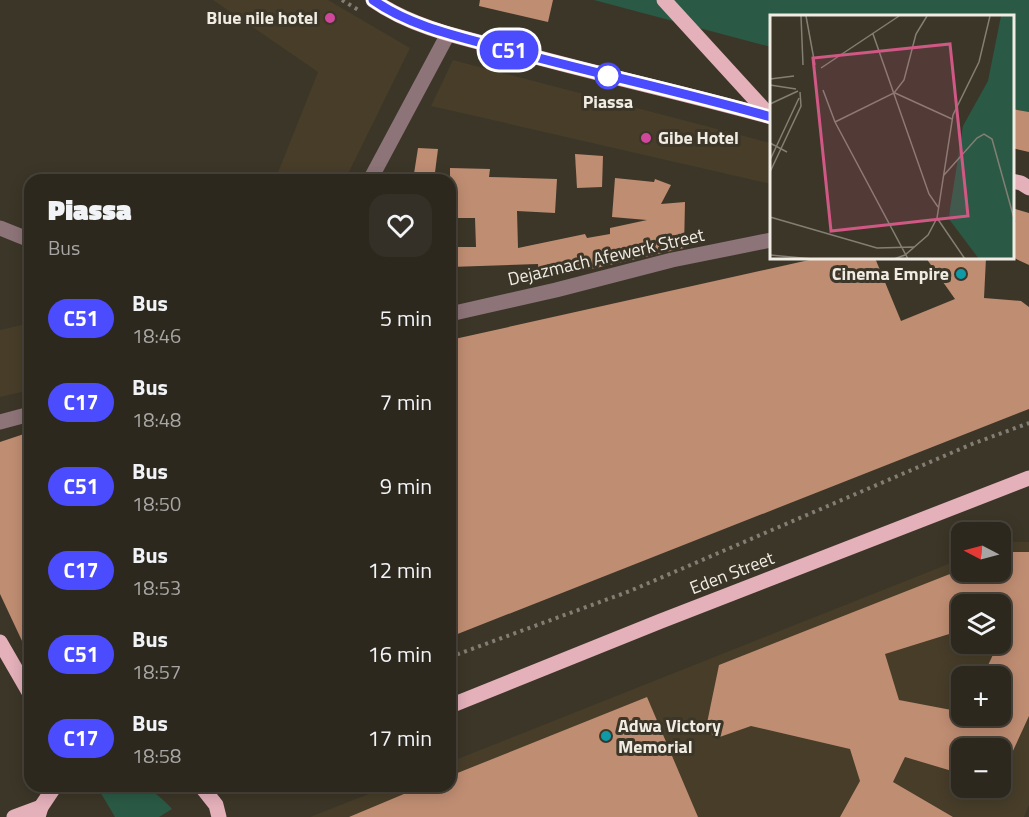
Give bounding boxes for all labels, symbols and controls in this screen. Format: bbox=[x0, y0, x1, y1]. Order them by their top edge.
place label: Blue nile hotel bbox=[206, 4, 318, 31]
marker: Blue nile hotel bbox=[323, 11, 337, 25]
inset map bbox=[770, 15, 1014, 260]
line badge: C51 bbox=[474, 31, 544, 70]
text: C51 bbox=[492, 34, 526, 66]
marker: Piassa bbox=[595, 63, 621, 89]
place label: Piassa bbox=[583, 88, 633, 115]
place label: Gibe Hotel bbox=[658, 124, 739, 151]
marker: Gibe Hotel bbox=[639, 131, 653, 145]
text: Piassa bbox=[48, 188, 132, 231]
button: heart bbox=[369, 194, 432, 257]
street label: Dejazmach Afewerk Street bbox=[505, 221, 707, 292]
text: Bus bbox=[48, 232, 80, 263]
place label: Cinema Empire bbox=[832, 260, 949, 287]
marker: Cinema Empire bbox=[954, 267, 968, 281]
text: Bus bbox=[132, 286, 168, 320]
text: 5 min bbox=[380, 301, 432, 335]
text: C51 bbox=[64, 302, 98, 334]
text: 18:46 bbox=[132, 320, 181, 351]
text: Bus bbox=[132, 370, 168, 404]
text: 7 min bbox=[380, 385, 432, 419]
text: C17 bbox=[64, 386, 98, 418]
text: 18:48 bbox=[132, 404, 181, 435]
text: Bus bbox=[132, 454, 168, 488]
text: 9 min bbox=[380, 469, 432, 503]
text: C51 bbox=[64, 470, 98, 502]
text: 18:50 bbox=[132, 488, 181, 519]
north arrow bbox=[951, 522, 1011, 582]
map controls bbox=[951, 522, 1011, 798]
text: Bus bbox=[132, 538, 168, 572]
street label: Eden Street bbox=[686, 544, 779, 601]
text: 12 min bbox=[367, 553, 432, 587]
text: C17 bbox=[64, 554, 98, 586]
text: 18:53 bbox=[132, 572, 181, 603]
button: layers bbox=[951, 594, 1011, 654]
text: Bus bbox=[132, 622, 168, 656]
text: 16 min bbox=[367, 637, 432, 671]
text: C51 bbox=[64, 638, 98, 670]
text: 18:57 bbox=[132, 656, 181, 687]
button: + bbox=[951, 666, 1011, 726]
text: Bus bbox=[132, 706, 168, 740]
place label: Adwa Victory Memorial bbox=[618, 712, 721, 760]
text: 17 min bbox=[367, 721, 432, 755]
text: C17 bbox=[64, 722, 98, 754]
marker: Adwa Victory Memorial bbox=[599, 729, 613, 743]
button: − bbox=[951, 738, 1011, 798]
text: 18:58 bbox=[132, 740, 181, 771]

